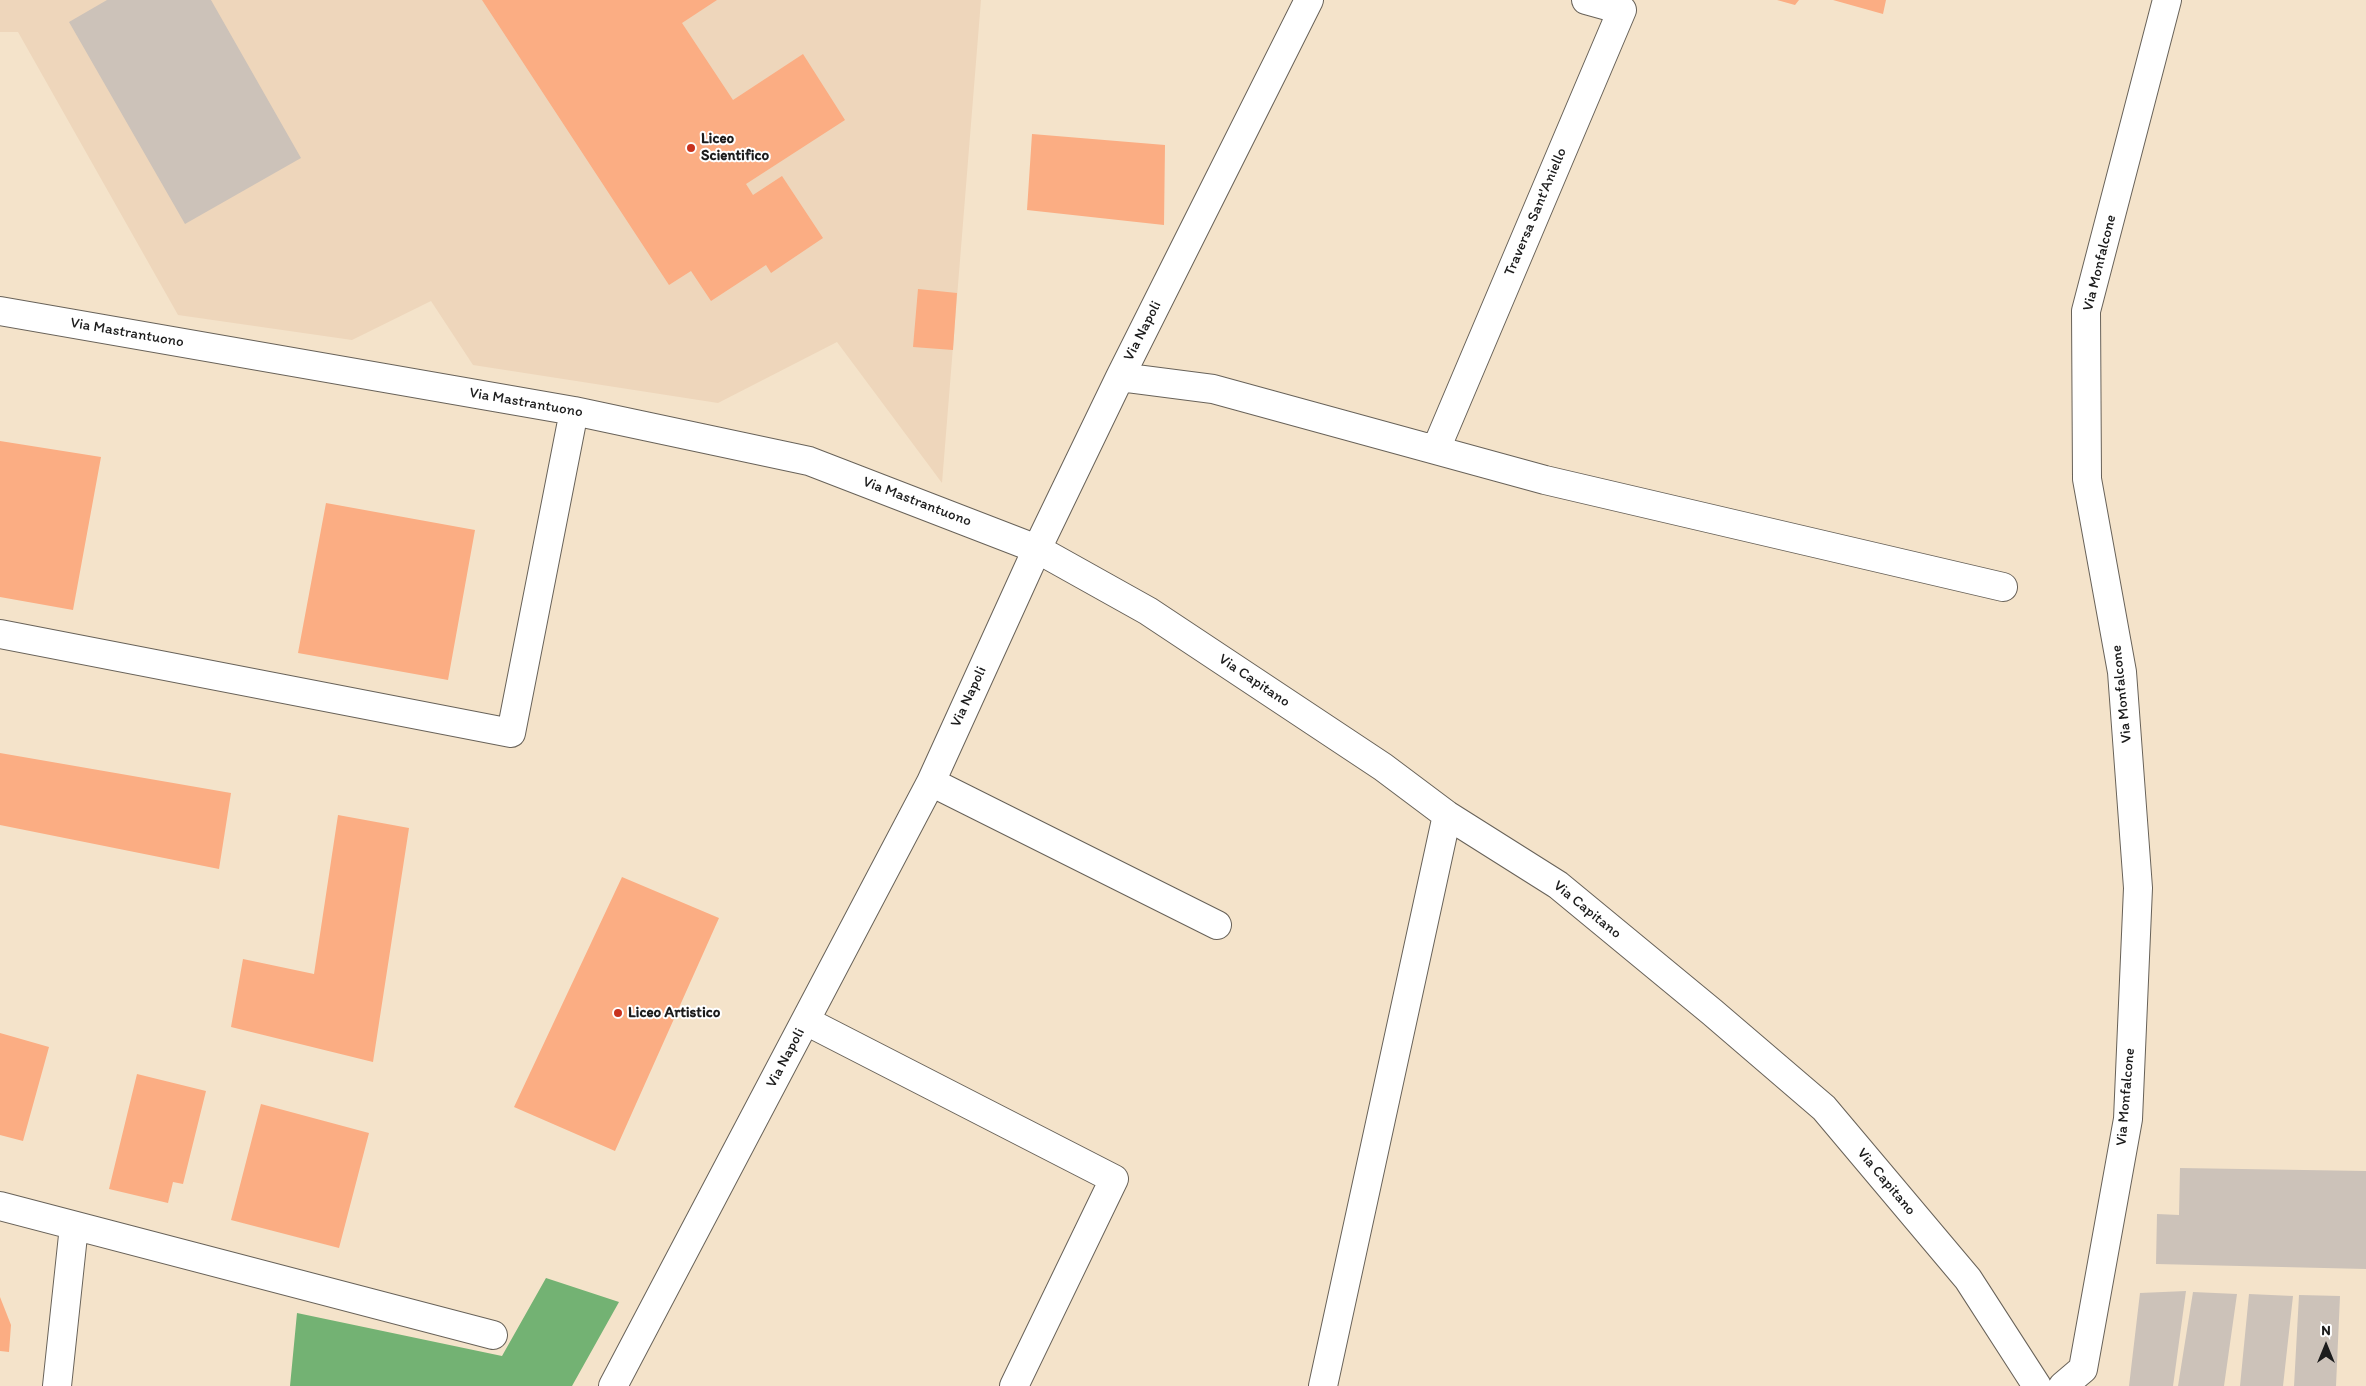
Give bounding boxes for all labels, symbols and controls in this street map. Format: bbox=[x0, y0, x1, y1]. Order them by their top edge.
place label: Liceo Scientifico bbox=[701, 130, 769, 165]
marker: Liceo Scientifico bbox=[685, 142, 697, 154]
street label: Traversa Sant'Aniello bbox=[1501, 145, 1571, 279]
street label: Via Monfalcone bbox=[2079, 213, 2121, 313]
street label: Via Napoli bbox=[1120, 298, 1166, 364]
street label: Via Mastrantuono bbox=[69, 314, 185, 352]
street label: Via Mastrantuono bbox=[468, 384, 584, 422]
street label: Via Mastrantuono bbox=[860, 473, 974, 531]
street label: Via Monfalcone bbox=[2108, 644, 2136, 744]
street label: Via Capitano bbox=[1215, 651, 1293, 711]
street label: Via Napoli bbox=[947, 664, 991, 730]
street label: Via Capitano bbox=[1549, 877, 1625, 943]
place label: Liceo Artistico bbox=[628, 1004, 720, 1022]
marker: Liceo Artistico bbox=[612, 1007, 624, 1019]
street label: Via Napoli bbox=[763, 1025, 809, 1091]
street label: Via Monfalcone bbox=[2113, 1047, 2139, 1147]
street label: Via Capitano bbox=[1853, 1145, 1919, 1219]
north arrow bbox=[2301, 1321, 2351, 1371]
text: N bbox=[2321, 1322, 2331, 1339]

